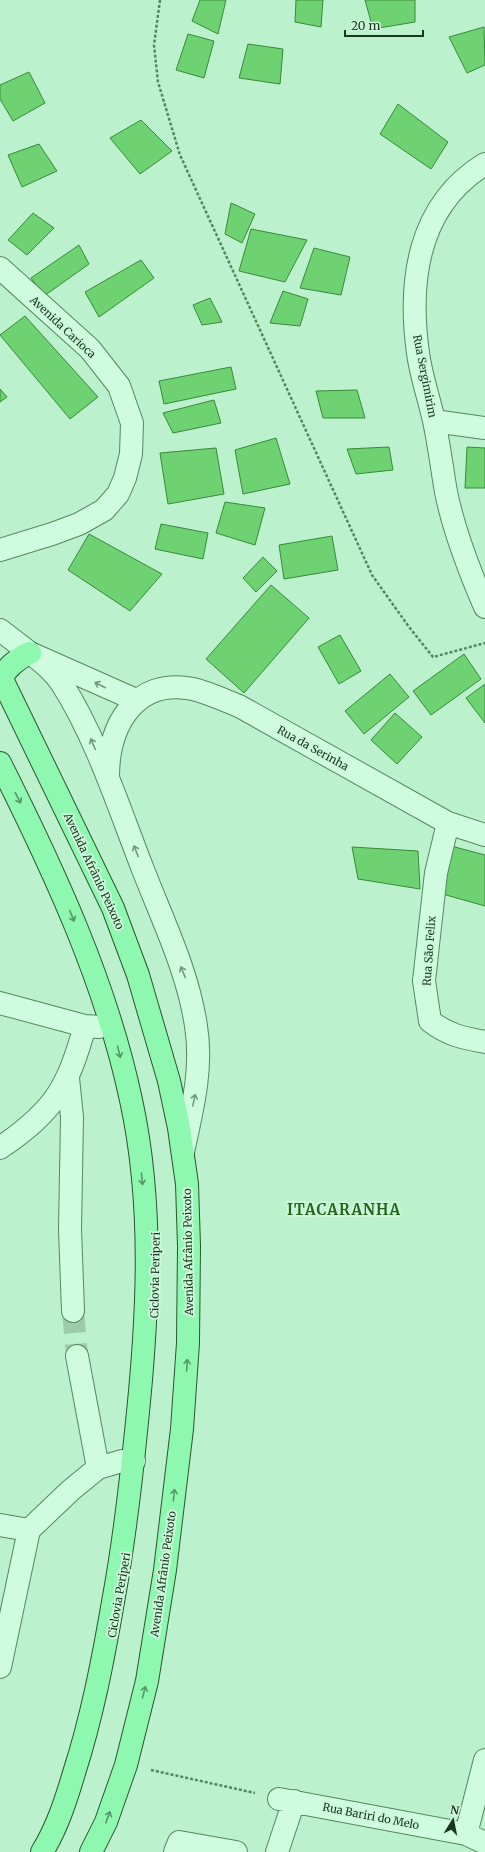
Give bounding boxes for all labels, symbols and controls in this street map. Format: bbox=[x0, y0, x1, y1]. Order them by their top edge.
scale bar bbox=[345, 12, 423, 38]
text: 20 m bbox=[351, 18, 380, 33]
street label: Avenida Carioca bbox=[26, 292, 99, 361]
street label: Rua Sergimirim bbox=[410, 333, 440, 419]
one-way arrow bbox=[95, 681, 107, 688]
street label: Rua da Serinha bbox=[275, 723, 351, 773]
one-way arrow bbox=[88, 738, 96, 750]
one-way arrow bbox=[14, 791, 22, 803]
street label: Avenida Afrânio Peixoto bbox=[60, 810, 127, 932]
one-way arrow bbox=[131, 846, 139, 858]
one-way arrow bbox=[68, 909, 76, 921]
street label: Rua São Felix bbox=[420, 915, 438, 986]
one-way arrow bbox=[179, 967, 187, 979]
one-way arrow bbox=[116, 1045, 123, 1058]
one-way arrow bbox=[190, 1094, 198, 1107]
one-way arrow bbox=[139, 1172, 146, 1185]
street label: Avenida Afrânio Peixoto bbox=[180, 1188, 196, 1317]
district label: ITACARANHA bbox=[287, 1200, 401, 1219]
street label: Ciclovia Periperi bbox=[147, 1231, 163, 1318]
one-way arrow bbox=[183, 1359, 190, 1372]
one-way arrow bbox=[170, 1489, 178, 1502]
street label: Avenida Afrânio Peixoto bbox=[147, 1510, 179, 1639]
street label: Ciclovia Periperi bbox=[105, 1551, 133, 1639]
one-way arrow bbox=[141, 1686, 149, 1699]
street label: Rua Bariri do Melo bbox=[321, 1800, 421, 1832]
north arrow bbox=[433, 1800, 473, 1840]
text: N bbox=[449, 1803, 461, 1818]
one-way arrow bbox=[104, 1811, 112, 1823]

